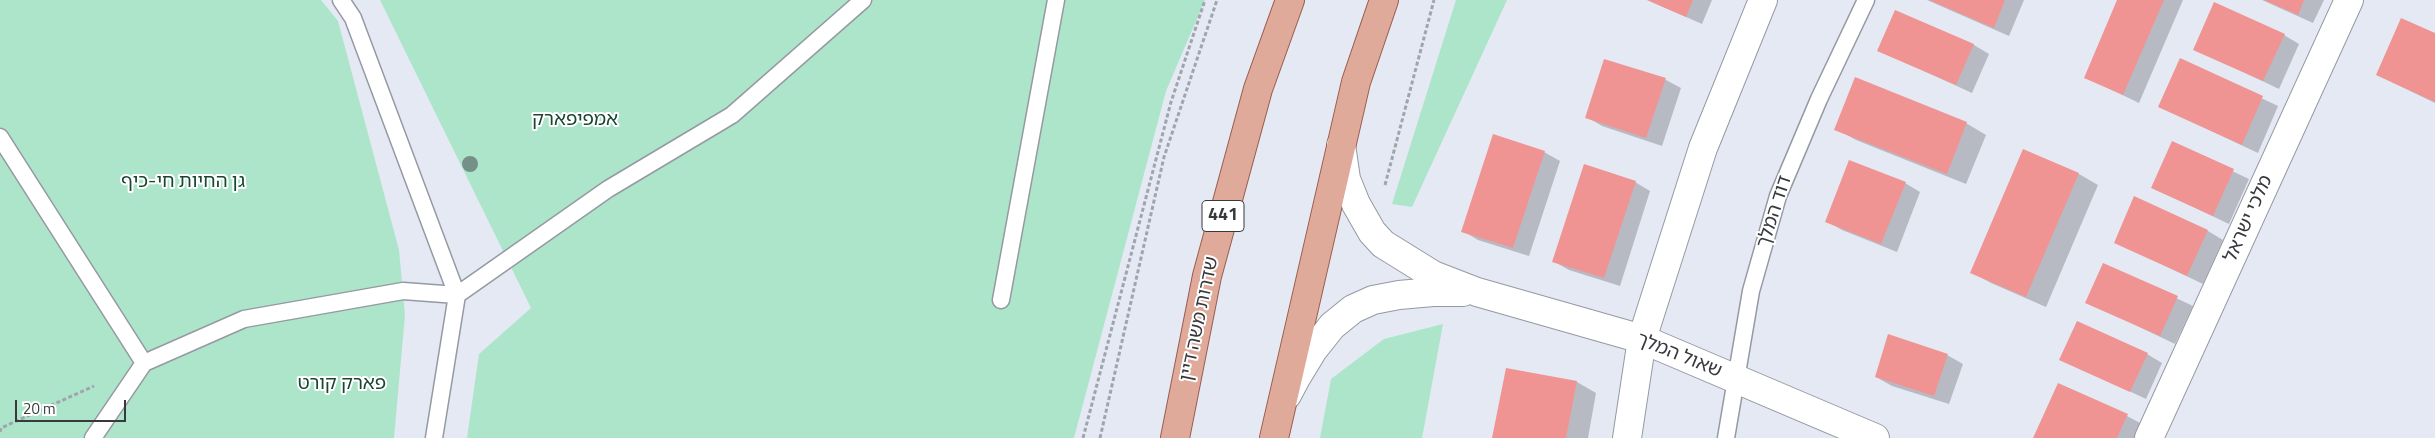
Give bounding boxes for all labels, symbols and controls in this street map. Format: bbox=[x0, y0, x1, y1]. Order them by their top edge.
park label: אמפיפארק bbox=[532, 109, 618, 131]
park label: גן החיות חי-כיף bbox=[121, 171, 245, 193]
street label: מלכי ישראל bbox=[2220, 172, 2278, 266]
street label: דוד המלך bbox=[1753, 173, 1797, 251]
road number: 441 bbox=[1202, 200, 1244, 232]
street label: שדרות משה דיין bbox=[1176, 255, 1224, 383]
street label: שאול המלך bbox=[1633, 329, 1725, 383]
park label: פארק קורט bbox=[298, 373, 386, 395]
scale bar bbox=[18, 390, 129, 422]
text: 20 m bbox=[23, 397, 56, 420]

